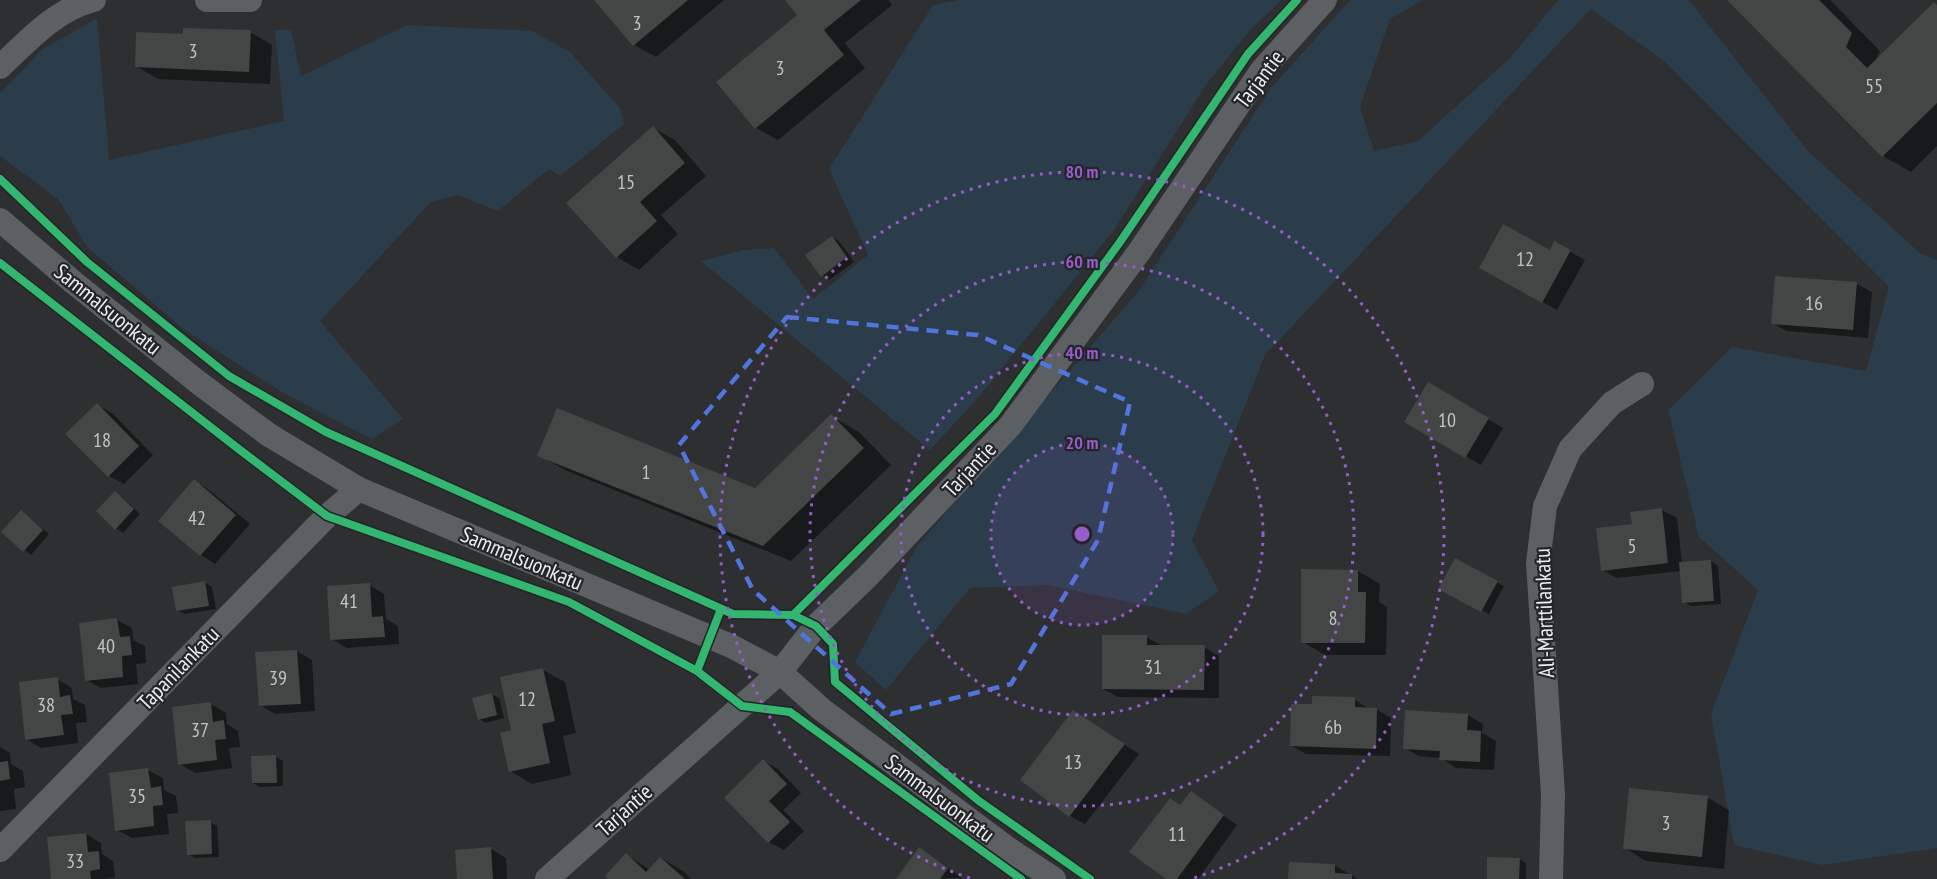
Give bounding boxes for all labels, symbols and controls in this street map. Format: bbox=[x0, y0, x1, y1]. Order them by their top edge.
house number: 3 bbox=[633, 10, 642, 36]
house number: 3 bbox=[189, 38, 198, 64]
street label: Tarjantie bbox=[1228, 44, 1290, 114]
house number: 3 bbox=[776, 55, 785, 81]
house number: 55 bbox=[1865, 73, 1883, 99]
text: 80 m bbox=[1066, 160, 1098, 183]
house number: 15 bbox=[617, 169, 635, 195]
house number: 12 bbox=[1516, 246, 1534, 272]
text: 60 m bbox=[1066, 250, 1098, 273]
street label: Sammalsuonkatu bbox=[49, 257, 167, 361]
house number: 16 bbox=[1805, 290, 1823, 316]
text: 40 m bbox=[1066, 341, 1098, 364]
house number: 10 bbox=[1438, 407, 1456, 433]
house number: 18 bbox=[93, 427, 111, 453]
text: 20 m bbox=[1066, 431, 1098, 454]
street label: Tarjantie bbox=[936, 435, 1002, 503]
house number: 1 bbox=[642, 459, 651, 485]
house number: 42 bbox=[188, 505, 206, 531]
street label: Sammalsuonkatu bbox=[457, 520, 587, 596]
centre of rings bbox=[1072, 524, 1092, 544]
house number: 5 bbox=[1628, 533, 1637, 559]
street label: Ali-Marttilankatu bbox=[1528, 548, 1560, 678]
house number: 41 bbox=[340, 588, 358, 614]
house number: 8 bbox=[1329, 605, 1338, 631]
street label: Tapanilankatu bbox=[131, 620, 225, 716]
house number: 40 bbox=[97, 633, 115, 659]
house number: 31 bbox=[1144, 654, 1162, 680]
house number: 39 bbox=[269, 665, 287, 691]
house number: 12 bbox=[518, 686, 536, 712]
house number: 38 bbox=[37, 692, 55, 718]
house number: 6b bbox=[1324, 714, 1342, 740]
house number: 37 bbox=[191, 717, 209, 743]
street label: Sammalsuonkatu bbox=[880, 748, 1000, 848]
house number: 13 bbox=[1064, 749, 1082, 775]
street label: Tarjantie bbox=[590, 778, 658, 842]
house number: 35 bbox=[128, 783, 146, 809]
house number: 3 bbox=[1662, 810, 1671, 836]
house number: 11 bbox=[1168, 821, 1186, 847]
house number: 33 bbox=[66, 848, 84, 874]

